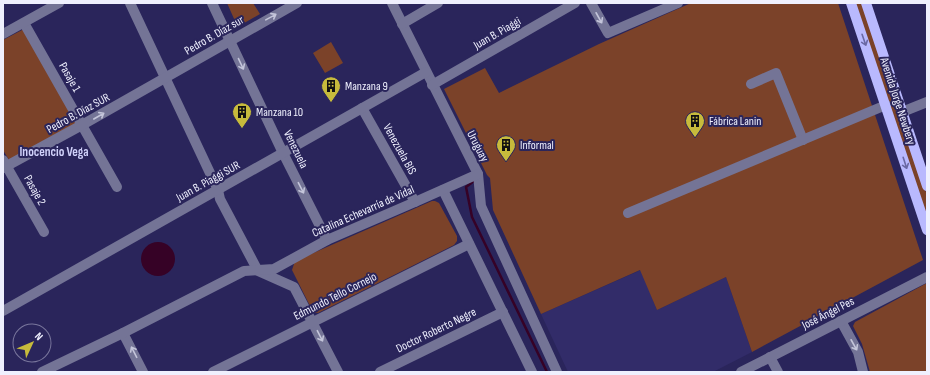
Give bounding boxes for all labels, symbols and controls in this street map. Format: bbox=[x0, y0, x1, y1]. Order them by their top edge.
street label: Pedro B. Díaz sur bbox=[182, 12, 247, 58]
one-way arrow bbox=[596, 12, 604, 24]
one-way arrow bbox=[265, 13, 277, 21]
street label: Juan B. Piaggi bbox=[470, 14, 524, 53]
one-way arrow bbox=[861, 33, 868, 46]
street label: Avenida Jorge Newbery bbox=[876, 55, 919, 147]
one-way arrow bbox=[238, 57, 245, 69]
street label: Pasaje 1 bbox=[55, 60, 84, 95]
building icon: Manzana 9 bbox=[320, 75, 342, 103]
place label: Manzana 9 bbox=[345, 79, 388, 94]
street label: Pedro B. Díaz SUR bbox=[44, 90, 113, 137]
building icon: Manzana 10 bbox=[231, 101, 253, 129]
place label: Manzana 10 bbox=[256, 105, 303, 120]
building icon: Fábrica Lanin bbox=[684, 110, 706, 138]
one-way arrow bbox=[93, 112, 105, 120]
place label: Fábrica Lanin bbox=[709, 114, 761, 129]
street label: Venezuela BIS bbox=[380, 121, 420, 177]
street label: Venezuela bbox=[280, 128, 311, 171]
street label: Uruguay bbox=[463, 128, 492, 165]
building icon: Informal bbox=[495, 134, 517, 162]
place label: Informal bbox=[520, 138, 554, 153]
district label: Inocencio Vega bbox=[19, 144, 89, 160]
one-way arrow bbox=[902, 157, 909, 170]
street label: Juan B. Piaggi SUR bbox=[173, 158, 243, 206]
street label: Pasaje 2 bbox=[20, 173, 49, 208]
one-way arrow bbox=[298, 182, 305, 194]
street label: Catalina Echevarría de Vidal bbox=[310, 182, 417, 241]
street label: Edmundo Tello Cornejo bbox=[291, 269, 379, 324]
street label: José Ángel Pes bbox=[799, 294, 857, 333]
street label: Doctor Roberto Negre bbox=[394, 304, 479, 356]
north arrow bbox=[12, 323, 52, 363]
text: N bbox=[32, 330, 46, 343]
one-way arrow bbox=[317, 330, 324, 342]
one-way arrow bbox=[851, 339, 858, 351]
one-way arrow bbox=[129, 346, 137, 358]

